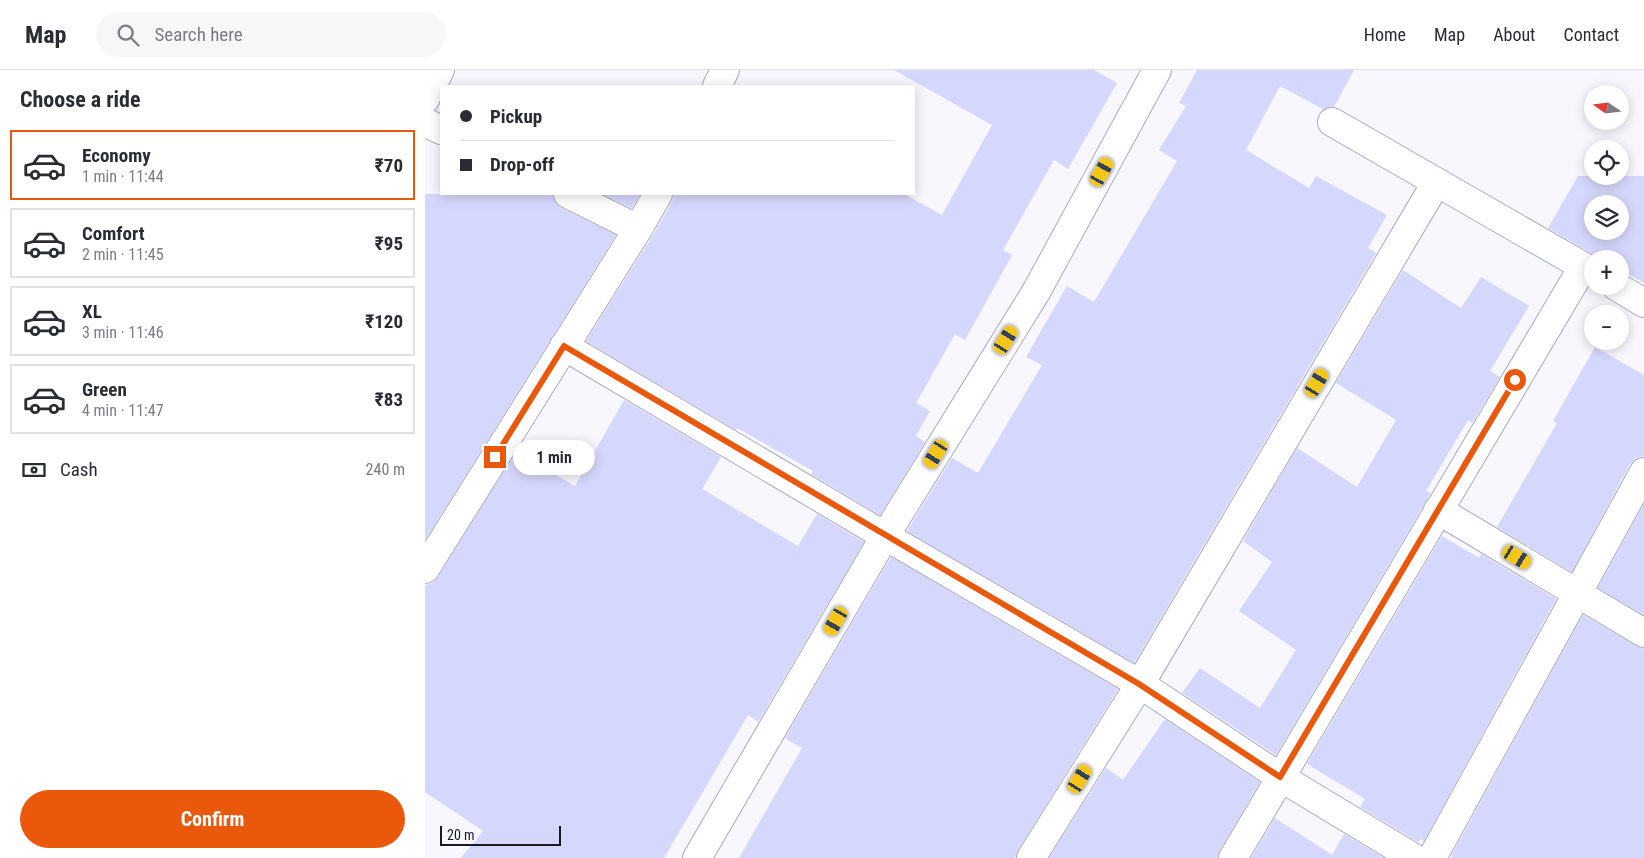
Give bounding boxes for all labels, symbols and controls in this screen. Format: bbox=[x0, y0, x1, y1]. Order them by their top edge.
search box bbox=[96, 12, 446, 57]
text: Map bbox=[25, 21, 66, 49]
icon: search bbox=[114, 21, 142, 49]
text: Search here bbox=[154, 23, 243, 46]
text: Home bbox=[1364, 24, 1406, 45]
text: Map bbox=[1434, 24, 1465, 45]
text: About bbox=[1493, 24, 1535, 45]
text: Contact bbox=[1563, 24, 1619, 45]
north arrow bbox=[1584, 85, 1629, 130]
map controls bbox=[1584, 85, 1629, 350]
text: Choose a ride bbox=[20, 87, 141, 112]
text: Pickup bbox=[490, 105, 542, 128]
button: locate bbox=[1584, 140, 1629, 185]
icon: car bbox=[22, 143, 67, 188]
text: Economy bbox=[82, 144, 151, 167]
text: Drop-off bbox=[490, 153, 554, 176]
text: ₹70 bbox=[375, 154, 403, 177]
car bbox=[1088, 155, 1115, 189]
text: 1 min · 11:44 bbox=[82, 167, 164, 186]
button: layers bbox=[1584, 195, 1629, 240]
icon: car bbox=[22, 221, 67, 266]
text: Comfort bbox=[82, 222, 145, 245]
text: ₹95 bbox=[375, 232, 403, 255]
text: 2 min · 11:45 bbox=[82, 245, 164, 264]
button: + bbox=[1584, 250, 1629, 295]
icon: car bbox=[22, 299, 67, 344]
text: XL bbox=[82, 300, 102, 323]
button: − bbox=[1584, 305, 1629, 350]
text: ₹120 bbox=[365, 310, 403, 333]
text: 3 min · 11:46 bbox=[82, 323, 164, 342]
car bbox=[991, 323, 1020, 357]
car bbox=[1302, 366, 1331, 400]
route start bbox=[1504, 369, 1526, 391]
icon: car bbox=[22, 377, 67, 422]
text: Green bbox=[82, 378, 127, 401]
text: ₹83 bbox=[375, 388, 403, 411]
text: 4 min · 11:47 bbox=[82, 401, 164, 420]
car bbox=[921, 437, 950, 471]
callout: 1 min bbox=[513, 440, 595, 474]
route end bbox=[484, 446, 506, 468]
text: 1 min bbox=[536, 448, 572, 467]
icon: cash bbox=[20, 456, 48, 484]
text: Cash bbox=[60, 458, 98, 481]
text: 240 m bbox=[366, 460, 405, 479]
car bbox=[1500, 543, 1533, 571]
car bbox=[822, 604, 849, 638]
car bbox=[1065, 762, 1094, 796]
button: Confirm bbox=[20, 790, 405, 848]
scale bar bbox=[440, 823, 561, 846]
text: 20 m bbox=[447, 827, 475, 843]

